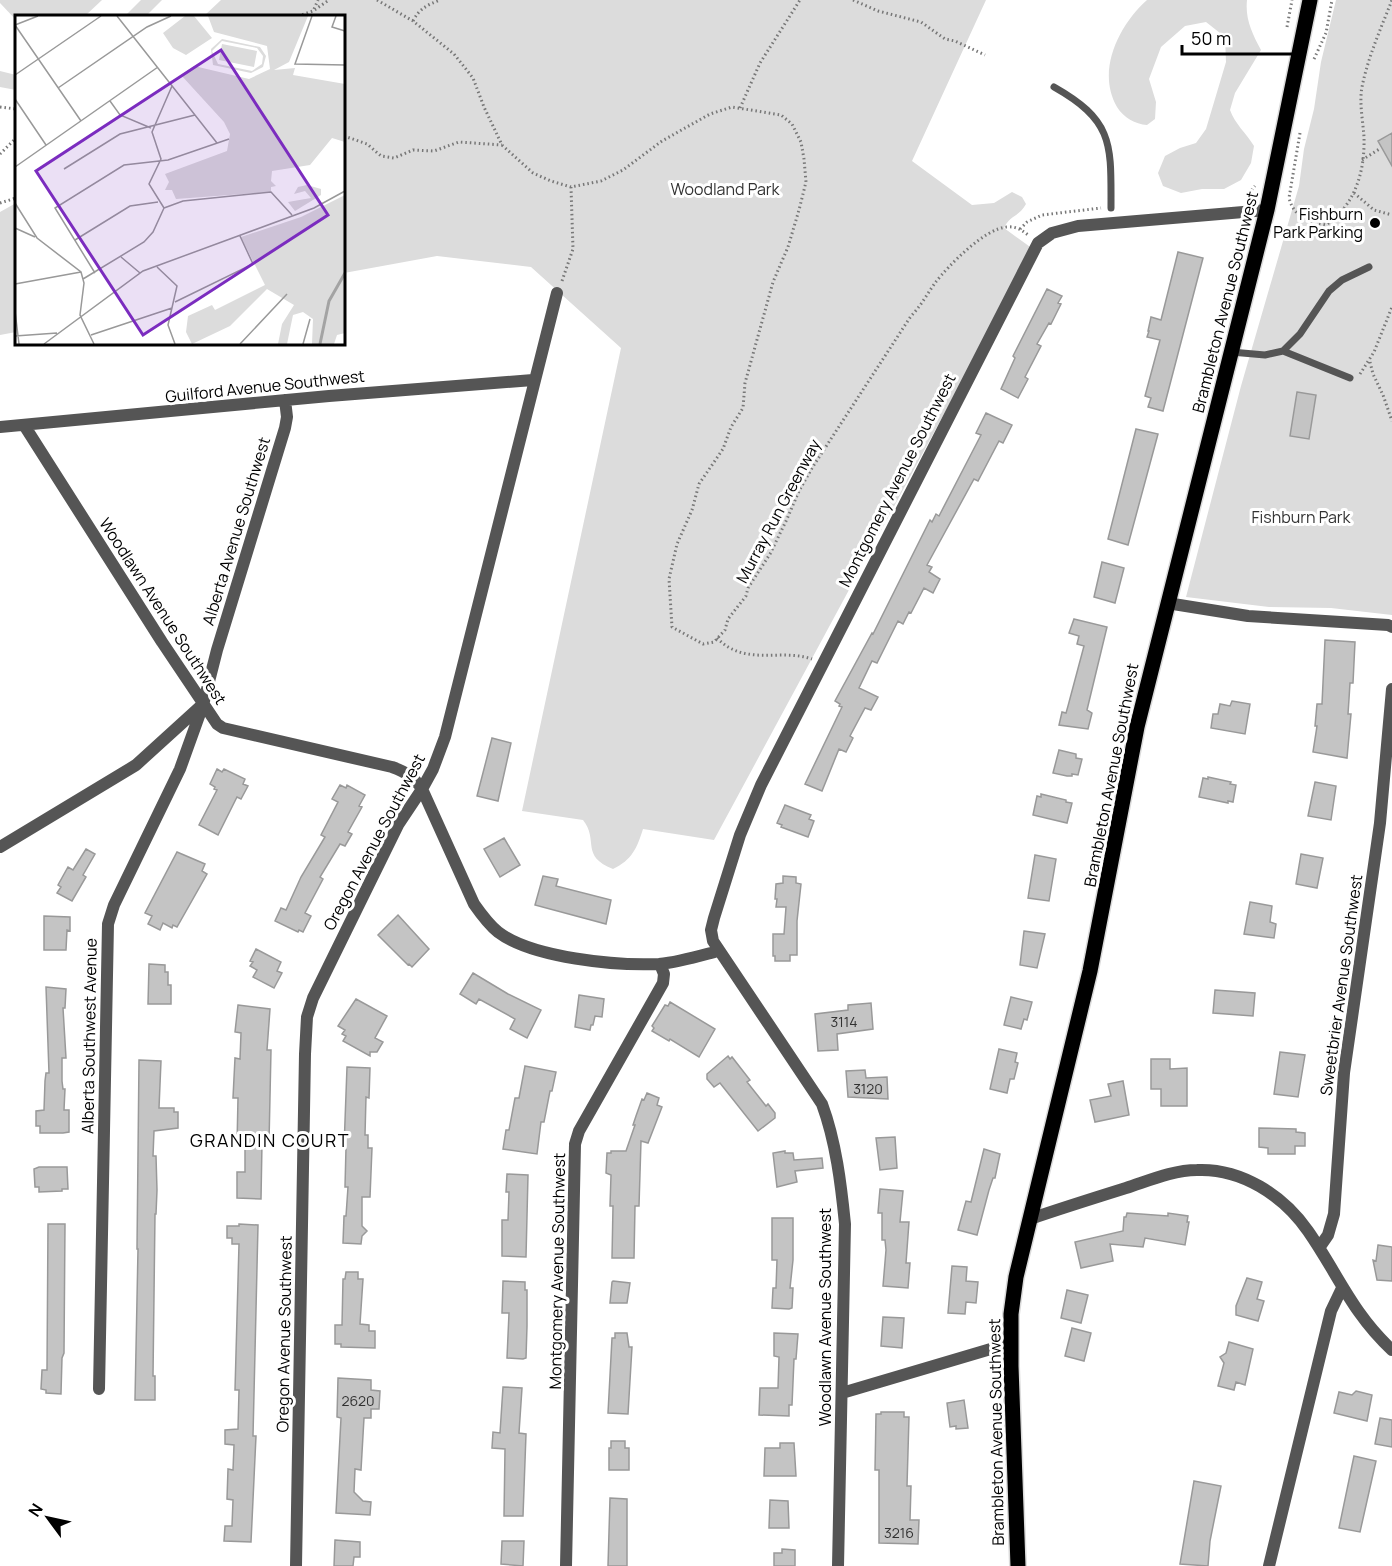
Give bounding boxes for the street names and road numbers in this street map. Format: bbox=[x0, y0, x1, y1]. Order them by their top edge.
street label: Brambleton Avenue Southwest bbox=[1187, 189, 1263, 415]
street label: Guilford Avenue Southwest bbox=[164, 365, 366, 407]
street label: Montgomery Avenue Southwest bbox=[833, 370, 961, 590]
street label: Alberta Avenue Southwest bbox=[197, 434, 275, 628]
street label: Murray Run Greenway bbox=[731, 435, 826, 587]
street label: Woodlawn Avenue Southwest bbox=[94, 513, 232, 709]
street label: Brambleton Avenue Southwest bbox=[1079, 661, 1143, 889]
street label: Oregon Avenue Southwest bbox=[318, 750, 430, 934]
street label: Sweetbrier Avenue Southwest bbox=[1315, 873, 1367, 1097]
street label: Alberta Southwest Avenue bbox=[76, 938, 102, 1134]
street label: Montgomery Avenue Southwest bbox=[544, 1152, 570, 1390]
street label: Woodlawn Avenue Southwest bbox=[814, 1208, 836, 1426]
street label: Oregon Avenue Southwest bbox=[271, 1235, 297, 1433]
street label: Brambleton Avenue Southwest bbox=[983, 1318, 1009, 1546]

